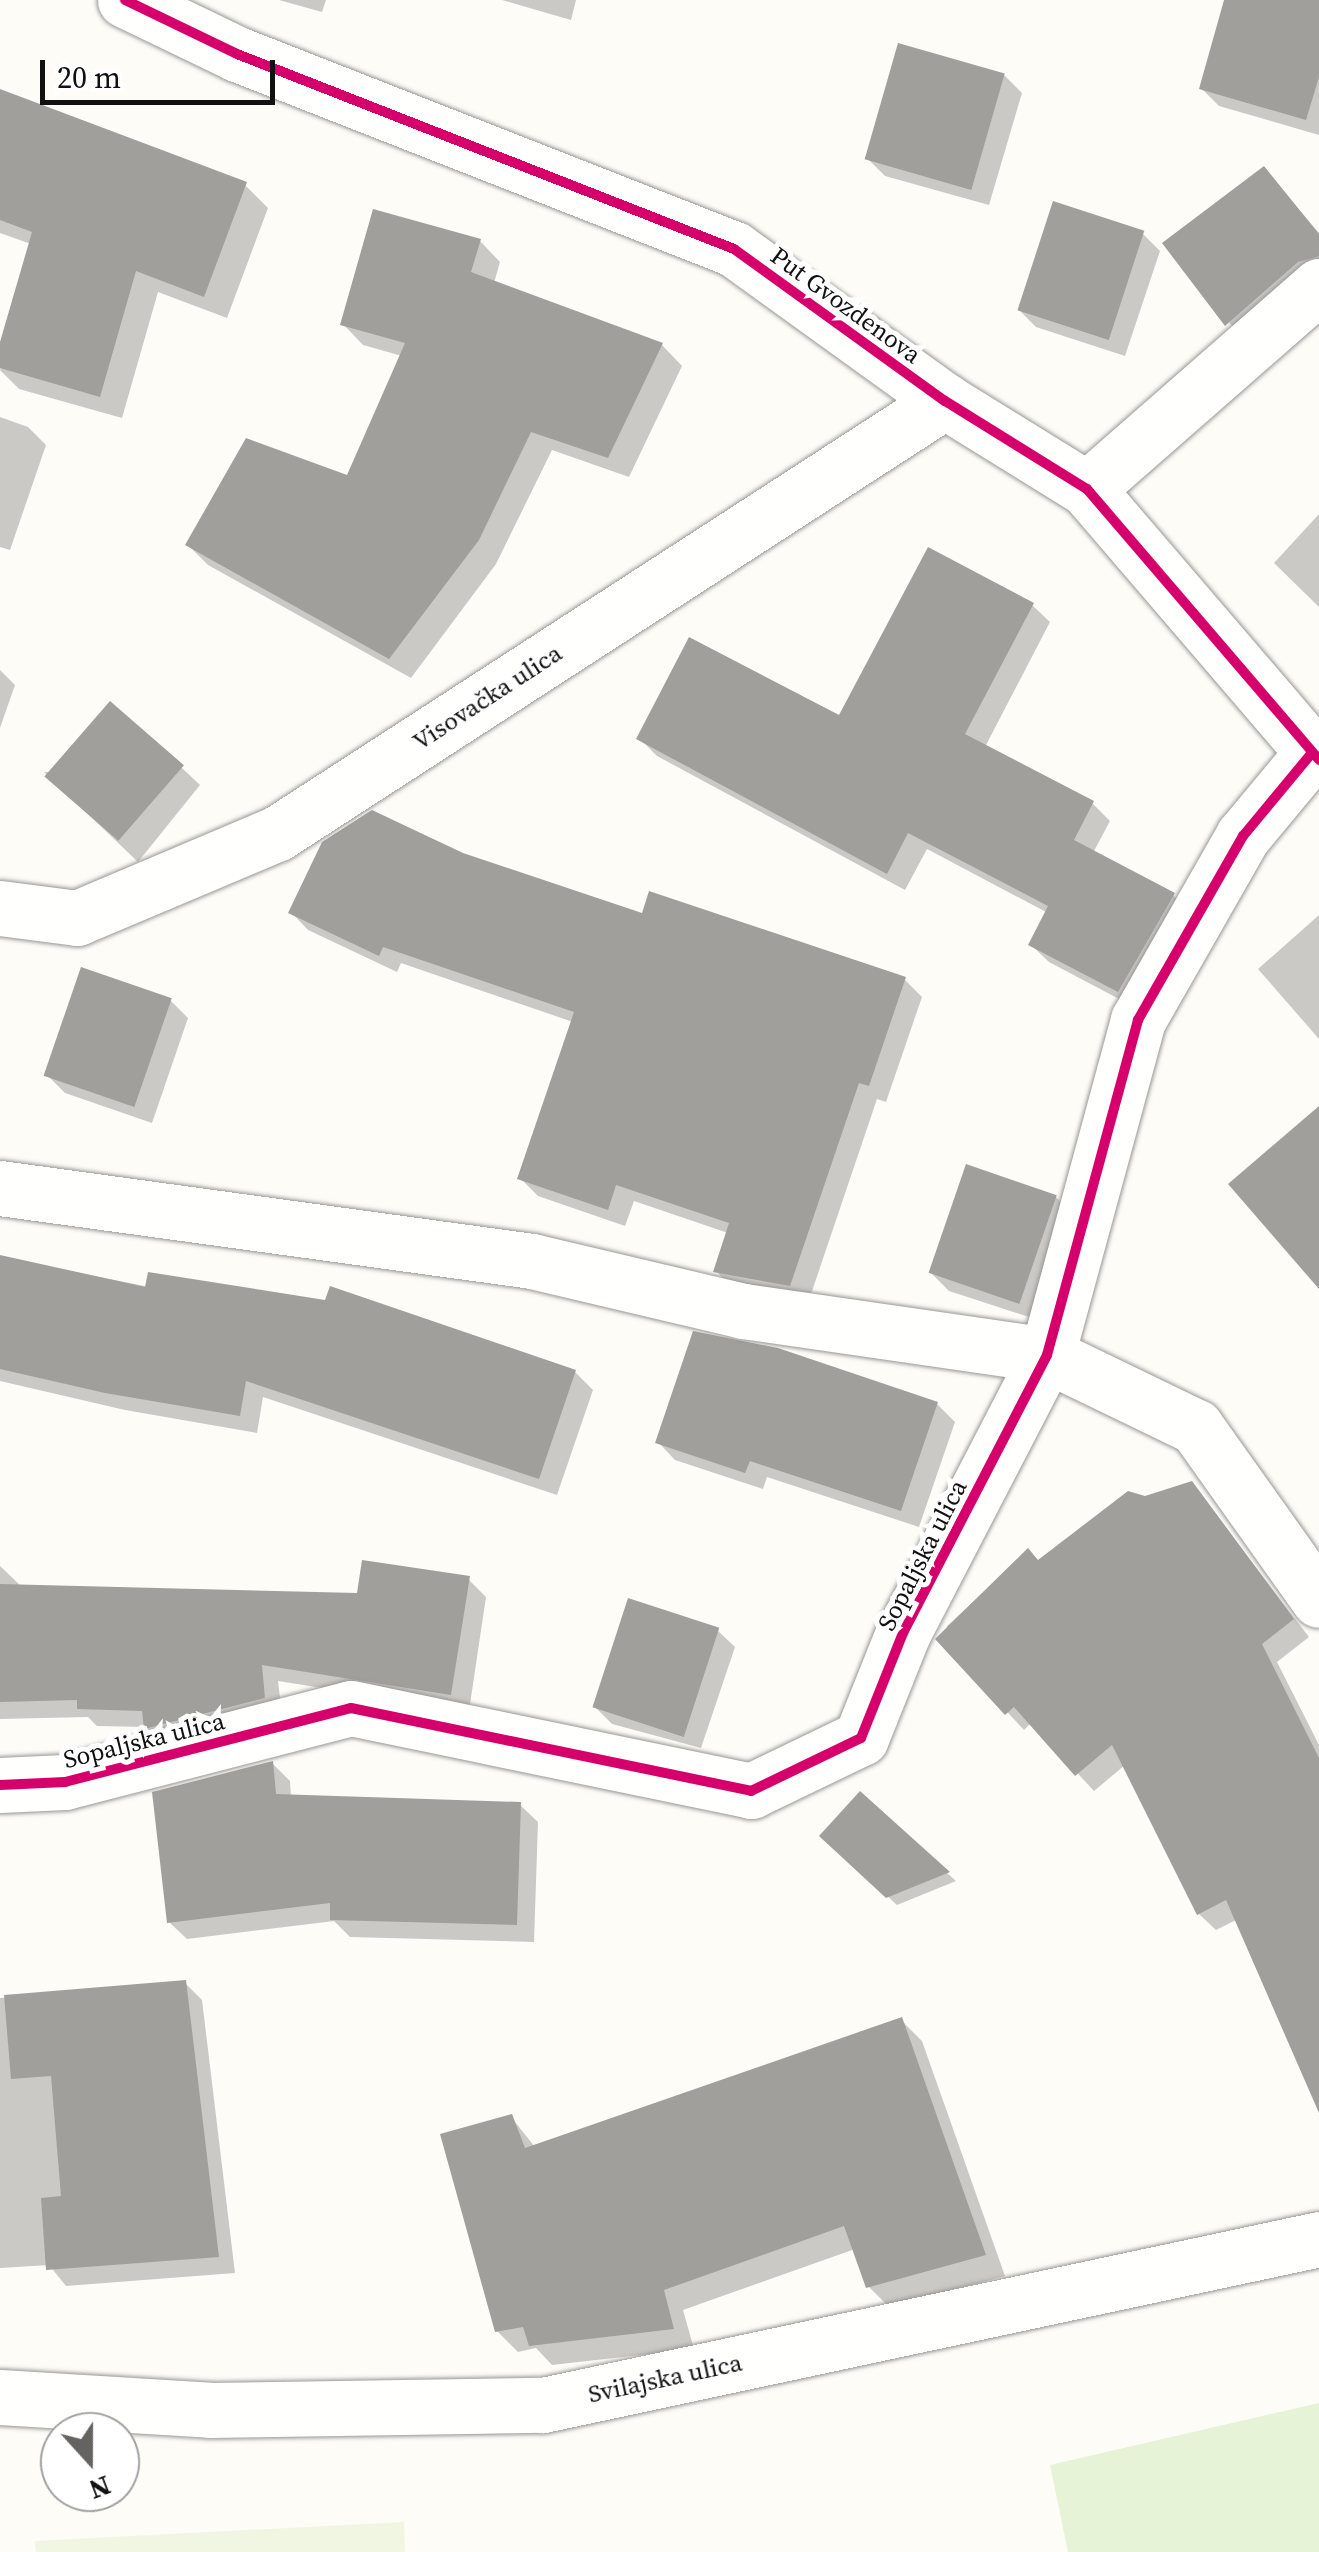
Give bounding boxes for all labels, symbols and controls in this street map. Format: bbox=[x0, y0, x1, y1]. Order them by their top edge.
scale bar bbox=[45, 40, 280, 102]
text: 20 m bbox=[57, 57, 121, 98]
street label: Put Gvozdenova bbox=[765, 240, 927, 370]
street label: Visovačka ulica bbox=[407, 638, 567, 756]
street label: Sopaljska ulica bbox=[871, 1475, 973, 1635]
street label: Sopaljska ulica bbox=[60, 1705, 228, 1775]
street label: Svilajska ulica bbox=[585, 2347, 745, 2409]
north arrow bbox=[40, 2412, 140, 2512]
text: N bbox=[84, 2467, 116, 2510]

